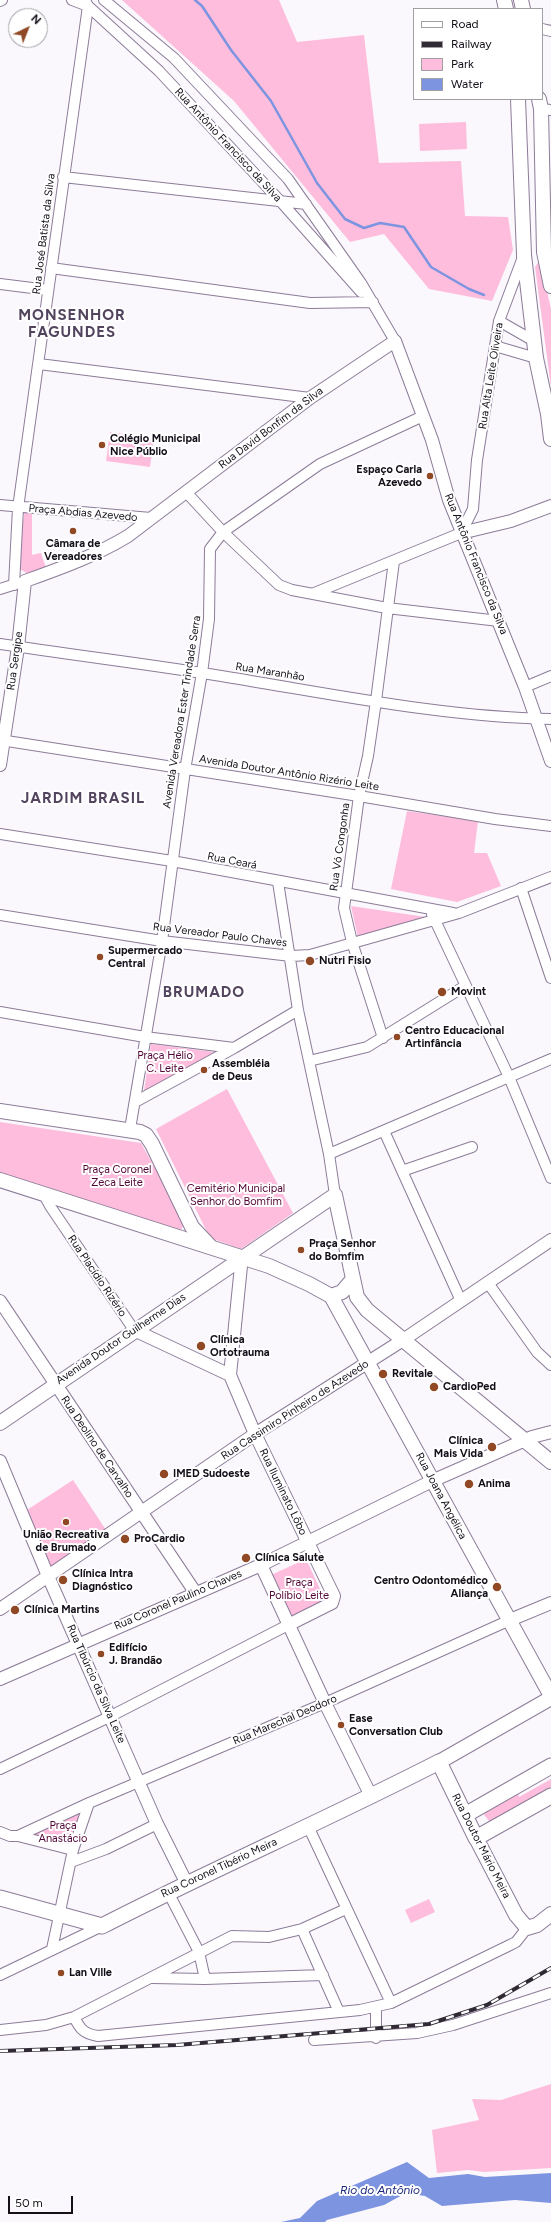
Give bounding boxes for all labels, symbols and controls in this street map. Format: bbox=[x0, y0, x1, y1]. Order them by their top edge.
north arrow bbox=[8, 8, 48, 48]
legend bbox=[413, 8, 543, 100]
text: N bbox=[28, 12, 43, 27]
text: Road bbox=[451, 17, 479, 31]
text: Railway bbox=[451, 37, 492, 51]
text: Park bbox=[451, 57, 474, 71]
text: Water bbox=[451, 77, 483, 91]
street label: Rua Antônio Francisco da Silva bbox=[172, 85, 284, 205]
street label: Rua José Batista da Silva bbox=[30, 173, 58, 295]
district label: MONSENHOR FAGUNDES bbox=[18, 307, 126, 342]
street label: Rua Alta Leite Oliveira bbox=[476, 322, 506, 430]
street label: Rua David Bonfim da Silva bbox=[216, 384, 326, 472]
place label: Colégio Municipal Nice Públio bbox=[110, 432, 201, 458]
marker: Colégio Municipal Nice Públio bbox=[97, 440, 107, 450]
place label: Espaço Carla Azevedo bbox=[356, 463, 422, 489]
marker: Espaço Carla Azevedo bbox=[425, 471, 435, 481]
street label: Rua Antônio Francisco da Silva bbox=[442, 492, 510, 636]
street label: Praça Abdias Azevedo bbox=[28, 502, 138, 524]
marker: Câmara de Vereadores bbox=[68, 526, 78, 536]
place label: Câmara de Vereadores bbox=[44, 537, 102, 563]
street label: Avenida Vereadora Ester Trindade Serra bbox=[160, 615, 204, 809]
street label: Rua Sergipe bbox=[4, 631, 26, 691]
street label: Rua Maranhão bbox=[234, 660, 306, 684]
street label: Avenida Doutor Antônio Rizério Leite bbox=[198, 752, 380, 794]
district label: JARDIM BRASIL bbox=[21, 790, 145, 808]
street label: Rua Vó Congonha bbox=[327, 802, 353, 892]
street label: Rua Ceará bbox=[206, 850, 258, 872]
street label: Rua Vereador Paulo Chaves bbox=[152, 920, 288, 950]
place label: Supermercado Central bbox=[108, 944, 182, 970]
marker: Supermercado Central bbox=[95, 952, 105, 962]
place label: Nutri Fisio bbox=[319, 954, 371, 968]
marker: Nutri Fisio bbox=[304, 955, 316, 967]
district label: BRUMADO bbox=[163, 984, 245, 1002]
place label: Movint bbox=[451, 985, 486, 999]
marker: Movint bbox=[436, 986, 448, 998]
place label: Centro Educacional Artinfância bbox=[405, 1024, 504, 1050]
marker: Centro Educacional Artinfância bbox=[392, 1032, 402, 1042]
park label: Praça Hélio C. Leite bbox=[137, 1049, 193, 1075]
place label: Assembléia de Deus bbox=[212, 1057, 270, 1083]
marker: Assembléia de Deus bbox=[199, 1065, 209, 1075]
park label: Praça Coronel Zeca Leite bbox=[83, 1163, 151, 1189]
park label: Cemitério Municipal Senhor do Bomfim bbox=[187, 1182, 285, 1208]
street label: Rua Placídio Rizério bbox=[65, 1233, 129, 1319]
place label: Praça Senhor do Bomfim bbox=[309, 1237, 376, 1263]
marker: Praça Senhor do Bomfim bbox=[296, 1245, 306, 1255]
street label: Avenida Doutor Guilherme Dias bbox=[54, 1291, 188, 1387]
place label: Clínica Ortotrauma bbox=[210, 1333, 270, 1359]
marker: Clínica Ortotrauma bbox=[195, 1340, 207, 1352]
street label: Rua Cassimiro Pinheiro de Azevedo bbox=[219, 1357, 371, 1463]
place label: Revitale bbox=[392, 1367, 433, 1381]
marker: Revitale bbox=[377, 1368, 389, 1380]
place label: CardioPed bbox=[443, 1380, 496, 1394]
marker: CardioPed bbox=[428, 1381, 440, 1393]
street label: Rua Deolino de Carvalho bbox=[58, 1394, 136, 1500]
place label: Clínica Mais Vida bbox=[434, 1434, 483, 1460]
marker: Clínica Mais Vida bbox=[486, 1441, 498, 1453]
street label: Rua Iluminato Lôbo bbox=[256, 1447, 310, 1537]
street label: Rua Joana Angélica bbox=[413, 1450, 469, 1542]
place label: IMED Sudoeste bbox=[173, 1467, 250, 1481]
marker: IMED Sudoeste bbox=[158, 1468, 170, 1480]
place label: Anima bbox=[478, 1477, 510, 1491]
marker: Anima bbox=[463, 1478, 475, 1490]
marker: União Recreativa de Brumado bbox=[61, 1517, 71, 1527]
place label: União Recreativa de Brumado bbox=[23, 1528, 109, 1554]
place label: ProCardio bbox=[134, 1532, 185, 1546]
marker: ProCardio bbox=[119, 1533, 131, 1545]
place label: Clínica Salute bbox=[255, 1551, 324, 1565]
marker: Clínica Salute bbox=[240, 1552, 252, 1564]
place label: Clínica Intra Diagnóstico bbox=[72, 1567, 133, 1593]
street label: Rua Coronel Paulino Chaves bbox=[112, 1567, 244, 1633]
marker: Clínica Intra Diagnóstico bbox=[57, 1574, 69, 1586]
place label: Centro Odontomédico Aliança bbox=[374, 1574, 488, 1600]
park label: Praça Políbio Leite bbox=[269, 1576, 329, 1602]
marker: Centro Odontomédico Aliança bbox=[491, 1581, 503, 1593]
place label: Clínica Martins bbox=[24, 1603, 99, 1617]
marker: Clínica Martins bbox=[9, 1604, 21, 1616]
street label: Rua Tibúrcio da Silva Leite bbox=[64, 1623, 128, 1745]
place label: Edifício J. Brandão bbox=[109, 1641, 162, 1667]
marker: Edifício J. Brandão bbox=[96, 1649, 106, 1659]
street label: Rua Marechal Deodoro bbox=[231, 1692, 339, 1748]
place label: Ease Conversation Club bbox=[349, 1712, 443, 1738]
marker: Ease Conversation Club bbox=[336, 1720, 346, 1730]
street label: Rua Doutor Mário Meira bbox=[449, 1791, 513, 1901]
park label: Praça Anastácio bbox=[39, 1819, 87, 1845]
street label: Rua Coronel Tibério Meira bbox=[159, 1835, 279, 1901]
place label: Lan Ville bbox=[69, 1966, 112, 1980]
marker: Lan Ville bbox=[56, 1968, 66, 1978]
water label: Rio do Antônio bbox=[340, 2183, 420, 2197]
scale bar bbox=[10, 2188, 75, 2214]
text: 50 m bbox=[15, 2196, 43, 2210]

